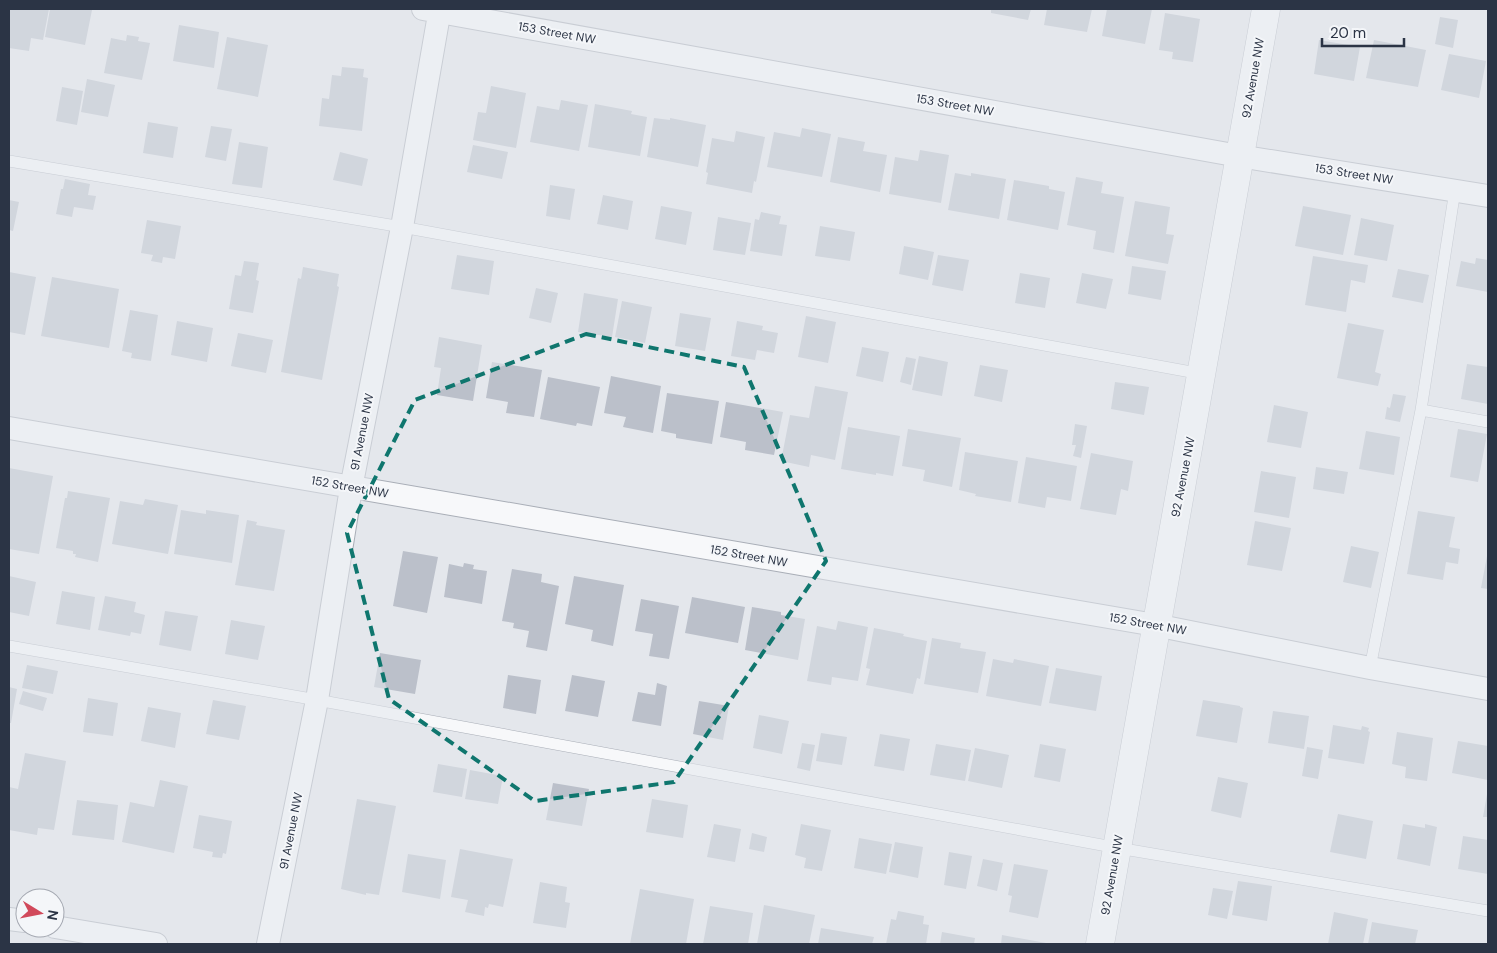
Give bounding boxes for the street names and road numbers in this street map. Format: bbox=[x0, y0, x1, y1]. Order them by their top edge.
street label: 153 Street NW bbox=[517, 18, 597, 48]
street label: 92 Avenue NW bbox=[1238, 36, 1268, 119]
street label: 153 Street NW bbox=[915, 90, 995, 120]
street label: 153 Street NW bbox=[1314, 160, 1394, 188]
street label: 91 Avenue NW bbox=[347, 392, 377, 472]
street label: 92 Avenue NW bbox=[1167, 435, 1199, 518]
street label: 152 Street NW bbox=[310, 472, 390, 502]
street label: 152 Street NW bbox=[709, 541, 789, 571]
street label: 152 Street NW bbox=[1108, 609, 1188, 639]
street label: 91 Avenue NW bbox=[276, 791, 306, 871]
street label: 92 Avenue NW bbox=[1097, 833, 1127, 916]

